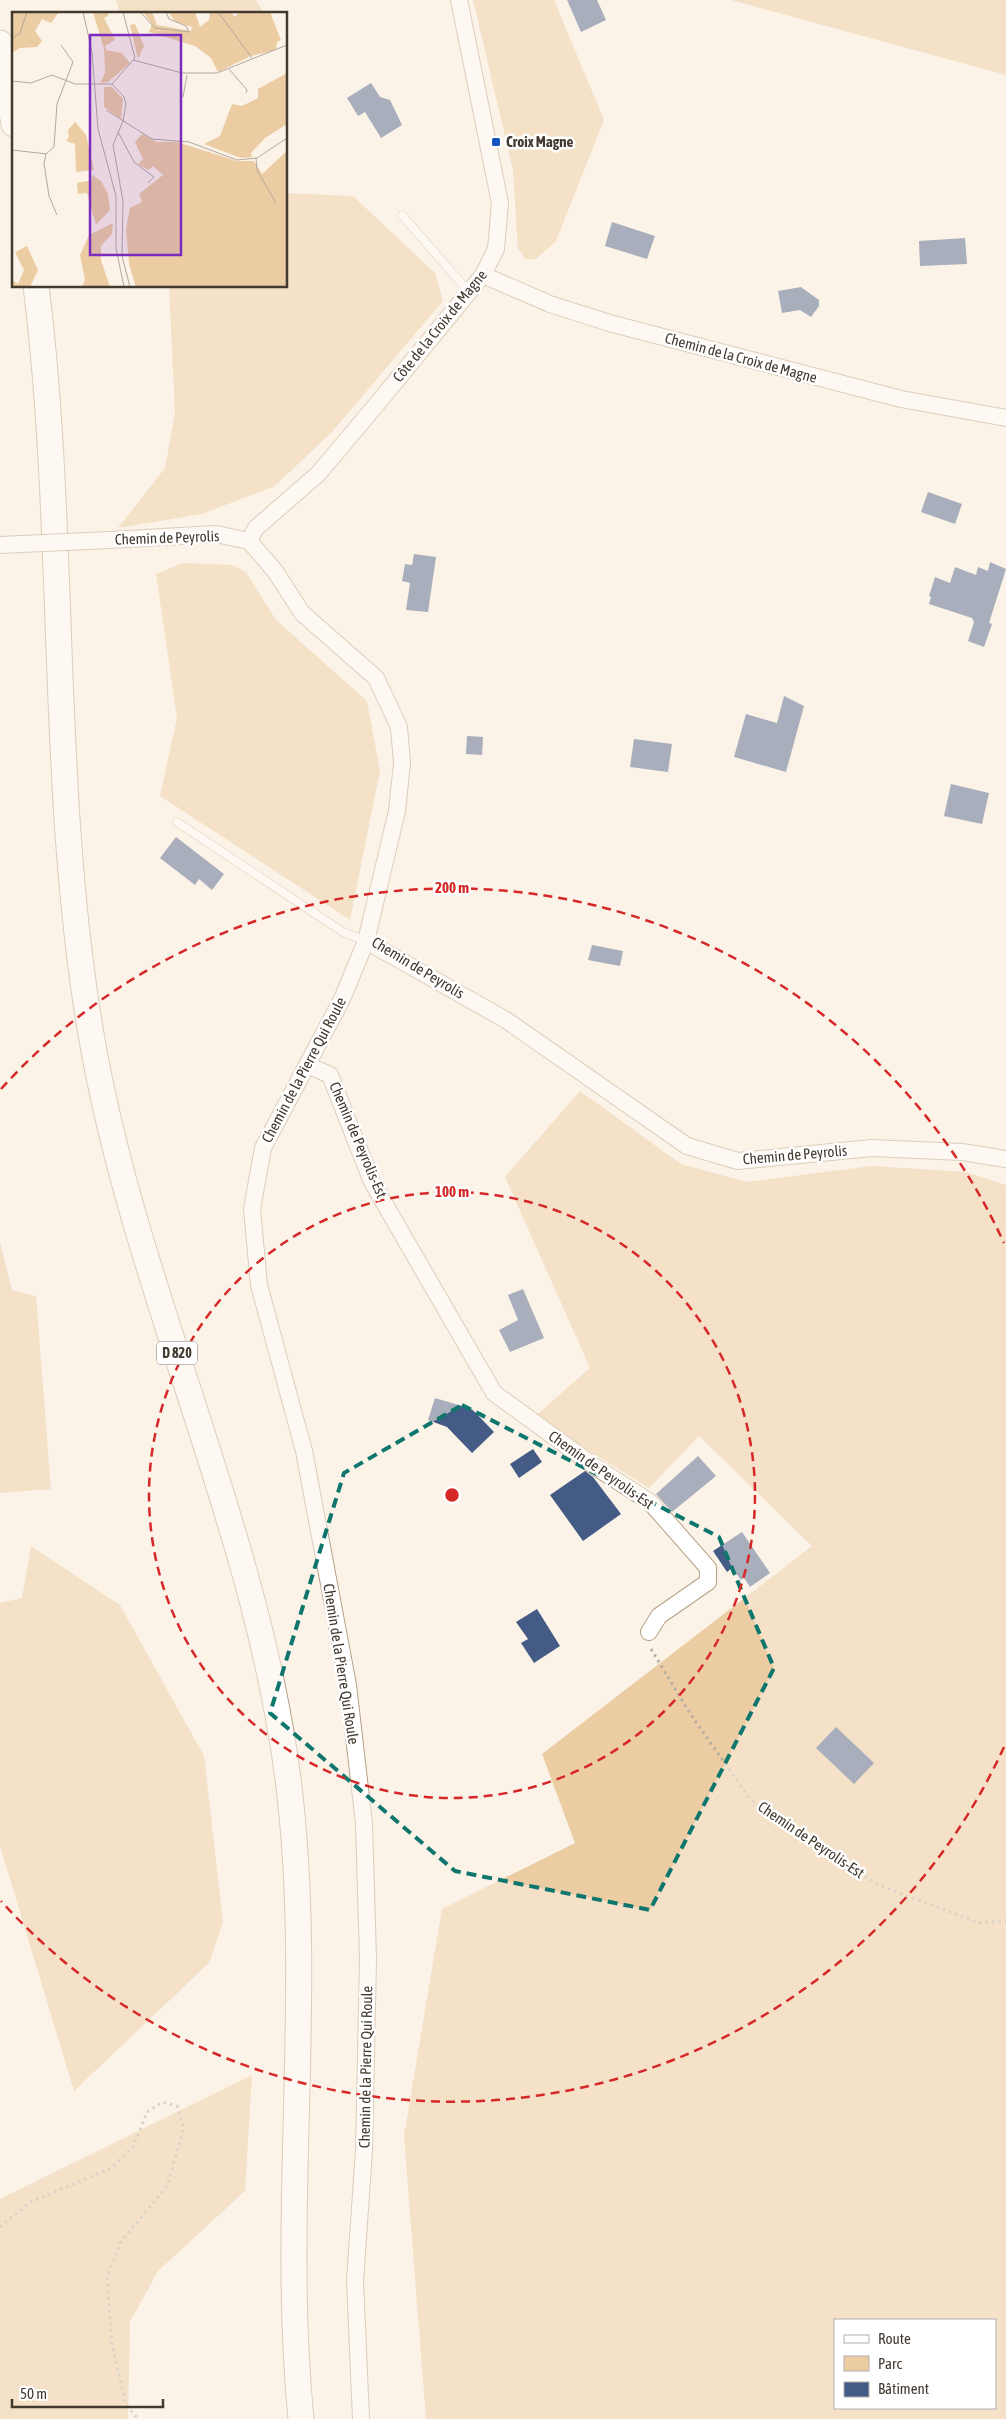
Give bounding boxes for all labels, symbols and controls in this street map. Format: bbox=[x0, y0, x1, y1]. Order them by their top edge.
inset map bbox=[12, 12, 288, 288]
place label: Croix Magne bbox=[506, 133, 574, 150]
marker: Croix Magne bbox=[490, 136, 502, 148]
street label: Côte de la Croix de Magne bbox=[389, 266, 490, 385]
street label: Chemin de la Croix de Magne bbox=[663, 329, 819, 386]
street label: Chemin de Peyrolis bbox=[114, 527, 220, 548]
text: 200 m bbox=[435, 879, 469, 896]
street label: Chemin de Peyrolis bbox=[369, 933, 467, 1002]
street label: Chemin de la Pierre Qui Roule bbox=[258, 994, 349, 1145]
street label: Chemin de Peyrolis-Est bbox=[326, 1079, 391, 1200]
street label: Chemin de Peyrolis bbox=[742, 1141, 848, 1168]
text: 100 m bbox=[435, 1183, 469, 1200]
road number: D 820 bbox=[157, 1342, 197, 1365]
street label: Chemin de Peyrolis-Est bbox=[545, 1427, 657, 1512]
centre of rings bbox=[443, 1486, 461, 1504]
street label: Chemin de la Pierre Qui Roule bbox=[320, 1582, 363, 1746]
street label: Chemin de Peyrolis-Est bbox=[755, 1798, 868, 1881]
street label: Chemin de la Pierre Qui Roule bbox=[356, 1985, 375, 2148]
legend bbox=[834, 2319, 996, 2409]
text: Route bbox=[878, 2330, 911, 2347]
text: Parc bbox=[878, 2355, 902, 2372]
scale bar bbox=[12, 2376, 164, 2408]
text: Bâtiment bbox=[878, 2380, 929, 2397]
text: 50 m bbox=[20, 2385, 47, 2402]

